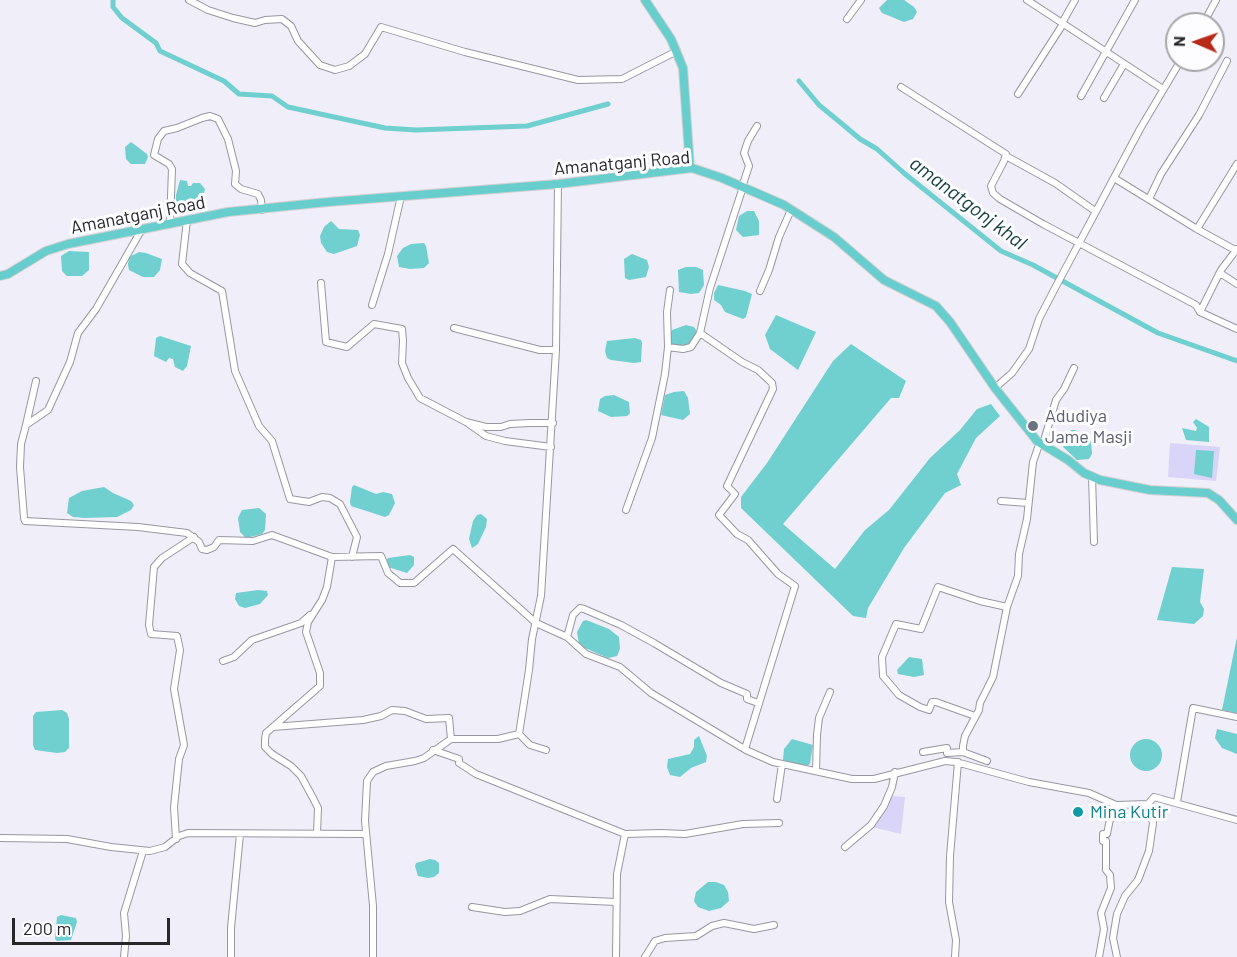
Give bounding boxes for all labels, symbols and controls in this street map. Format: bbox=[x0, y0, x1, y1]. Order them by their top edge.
north arrow bbox=[1165, 12, 1225, 72]
text: N bbox=[1169, 36, 1188, 47]
street label: Amanatganj Road bbox=[553, 146, 691, 180]
water label: amanatgonj khal bbox=[905, 151, 1031, 255]
street label: Amanatganj Road bbox=[69, 191, 207, 239]
place label: Adudiya Jame Masji bbox=[1045, 405, 1132, 448]
marker: Adudiya Jame Masji bbox=[1026, 419, 1040, 433]
place label: Mina Kutir bbox=[1090, 801, 1168, 823]
marker: Mina Kutir bbox=[1071, 805, 1085, 819]
scale bar bbox=[15, 906, 172, 944]
text: 200 m bbox=[23, 917, 71, 939]

